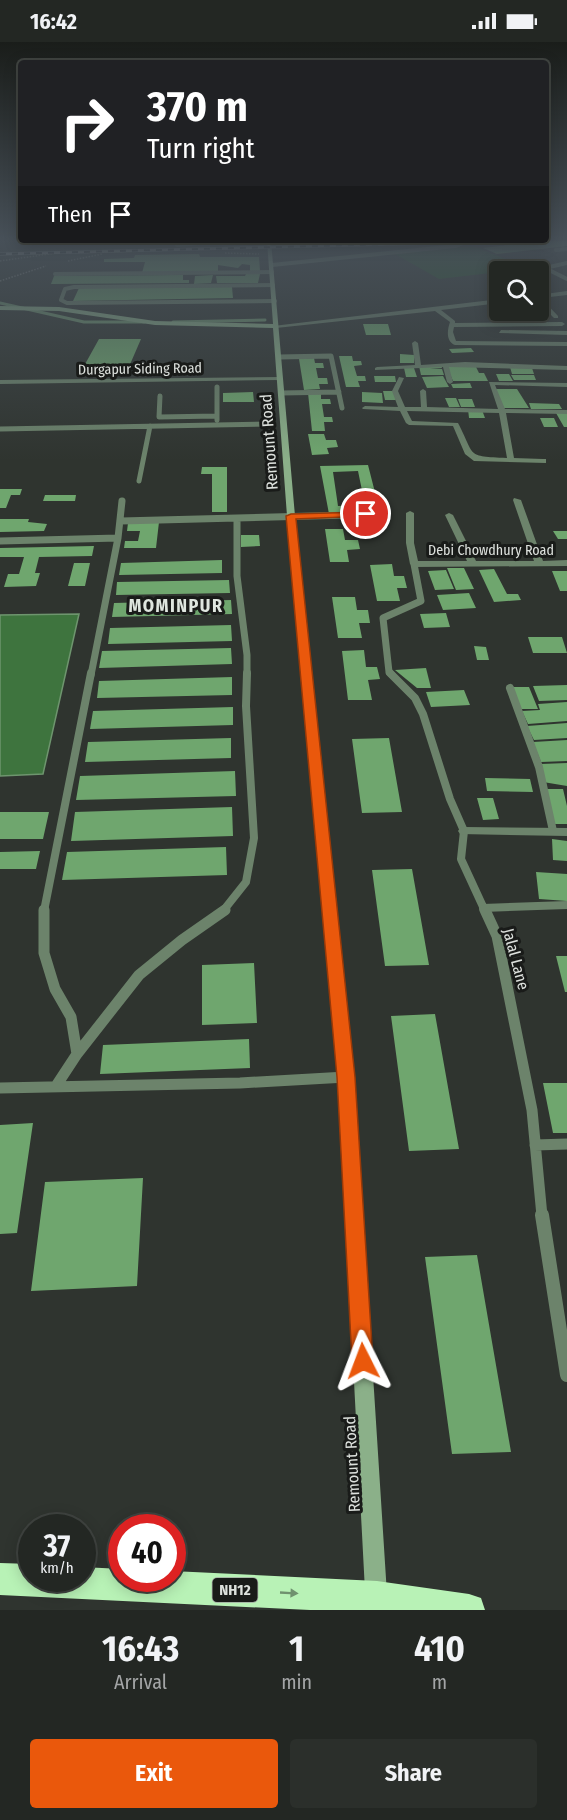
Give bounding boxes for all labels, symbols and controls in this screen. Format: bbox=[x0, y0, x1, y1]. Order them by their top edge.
text: 16:42 bbox=[30, 8, 77, 35]
text: 370 m bbox=[147, 82, 248, 132]
icon: right bbox=[48, 84, 126, 162]
text: Turn right bbox=[147, 133, 255, 165]
icon: arrive bbox=[104, 198, 137, 231]
text: Then bbox=[48, 201, 92, 228]
map controls bbox=[489, 261, 549, 321]
button: search bbox=[489, 261, 549, 321]
street label: Durgapur Siding Road bbox=[78, 359, 202, 379]
street label: Remount Road bbox=[256, 393, 282, 491]
pin bbox=[340, 488, 391, 539]
icon: arrive bbox=[349, 497, 382, 530]
street label: Debi Chowdhury Road bbox=[428, 542, 554, 559]
district label: MOMINPUR bbox=[128, 595, 224, 617]
street label: Jalal Lane bbox=[499, 926, 533, 992]
position arrow bbox=[331, 1329, 395, 1393]
street label: Remount Road bbox=[340, 1416, 364, 1512]
speed limit sign: 40 bbox=[108, 1514, 186, 1592]
text: 37 bbox=[44, 1528, 70, 1564]
text: km/h bbox=[40, 1559, 74, 1577]
road number: NH12 bbox=[212, 1578, 258, 1602]
one-way arrow bbox=[280, 1588, 299, 1597]
text: 16:43 bbox=[102, 1627, 179, 1671]
text: 1 bbox=[289, 1627, 304, 1671]
text: 410 bbox=[414, 1627, 465, 1671]
text: Arrival bbox=[114, 1670, 167, 1694]
text: min bbox=[281, 1670, 312, 1694]
text: m bbox=[432, 1670, 447, 1694]
button: Exit bbox=[30, 1739, 278, 1808]
button: Share bbox=[290, 1739, 537, 1808]

